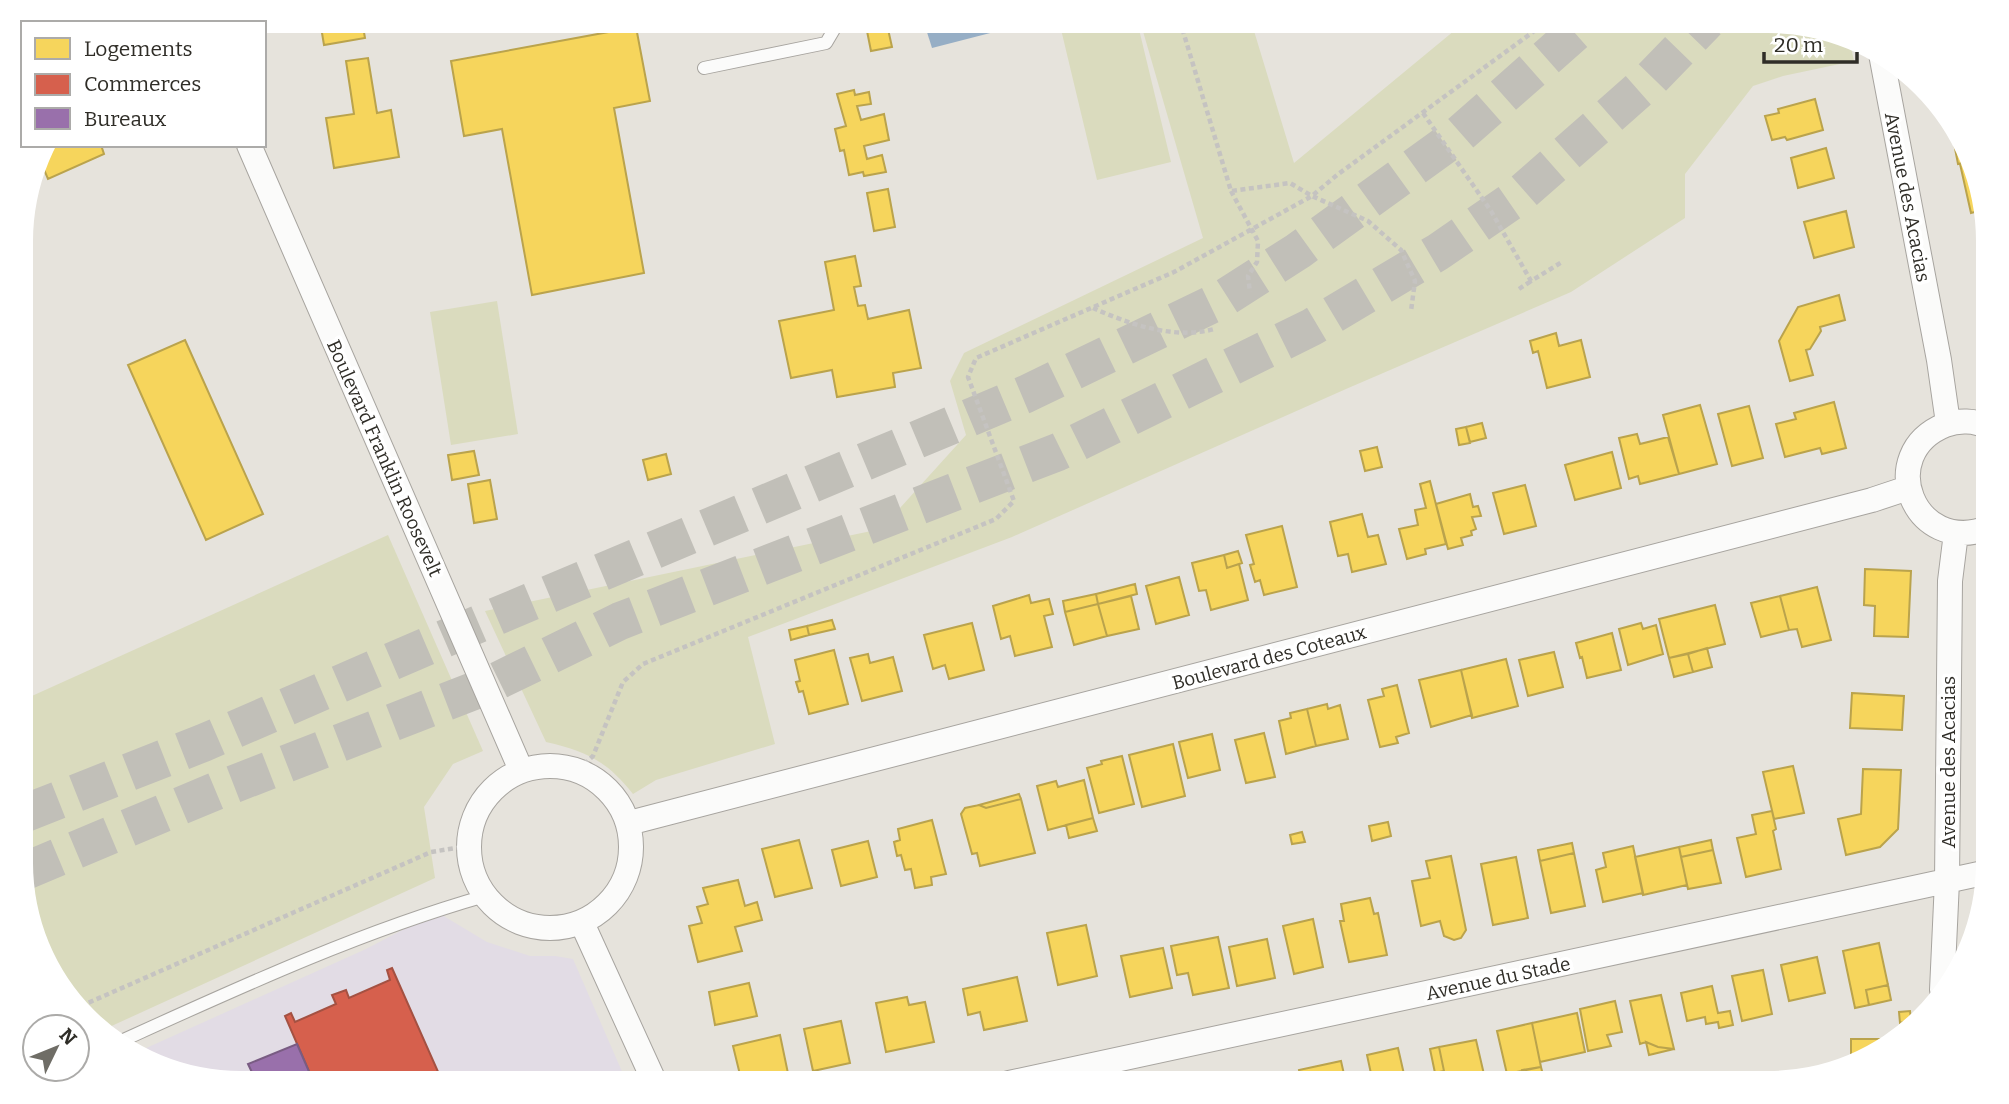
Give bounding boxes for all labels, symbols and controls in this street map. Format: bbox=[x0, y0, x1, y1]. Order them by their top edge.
legend bbox=[21, 21, 266, 147]
scale bar bbox=[1764, 21, 1857, 65]
text: 20 m bbox=[1774, 32, 1823, 58]
text: Logements bbox=[84, 36, 193, 62]
text: Commerces bbox=[84, 71, 201, 97]
text: Bureaux bbox=[84, 106, 167, 132]
street label: Avenue des Acacias bbox=[1880, 110, 1935, 284]
street label: Boulevard Franklin Roosevelt bbox=[322, 336, 447, 580]
street label: Boulevard des Coteaux bbox=[1170, 620, 1369, 694]
street label: Avenue des Acacias bbox=[1937, 676, 1960, 848]
street label: Avenue du Stade bbox=[1424, 952, 1573, 1005]
north arrow bbox=[21, 1013, 91, 1083]
text: N bbox=[55, 1024, 82, 1050]

